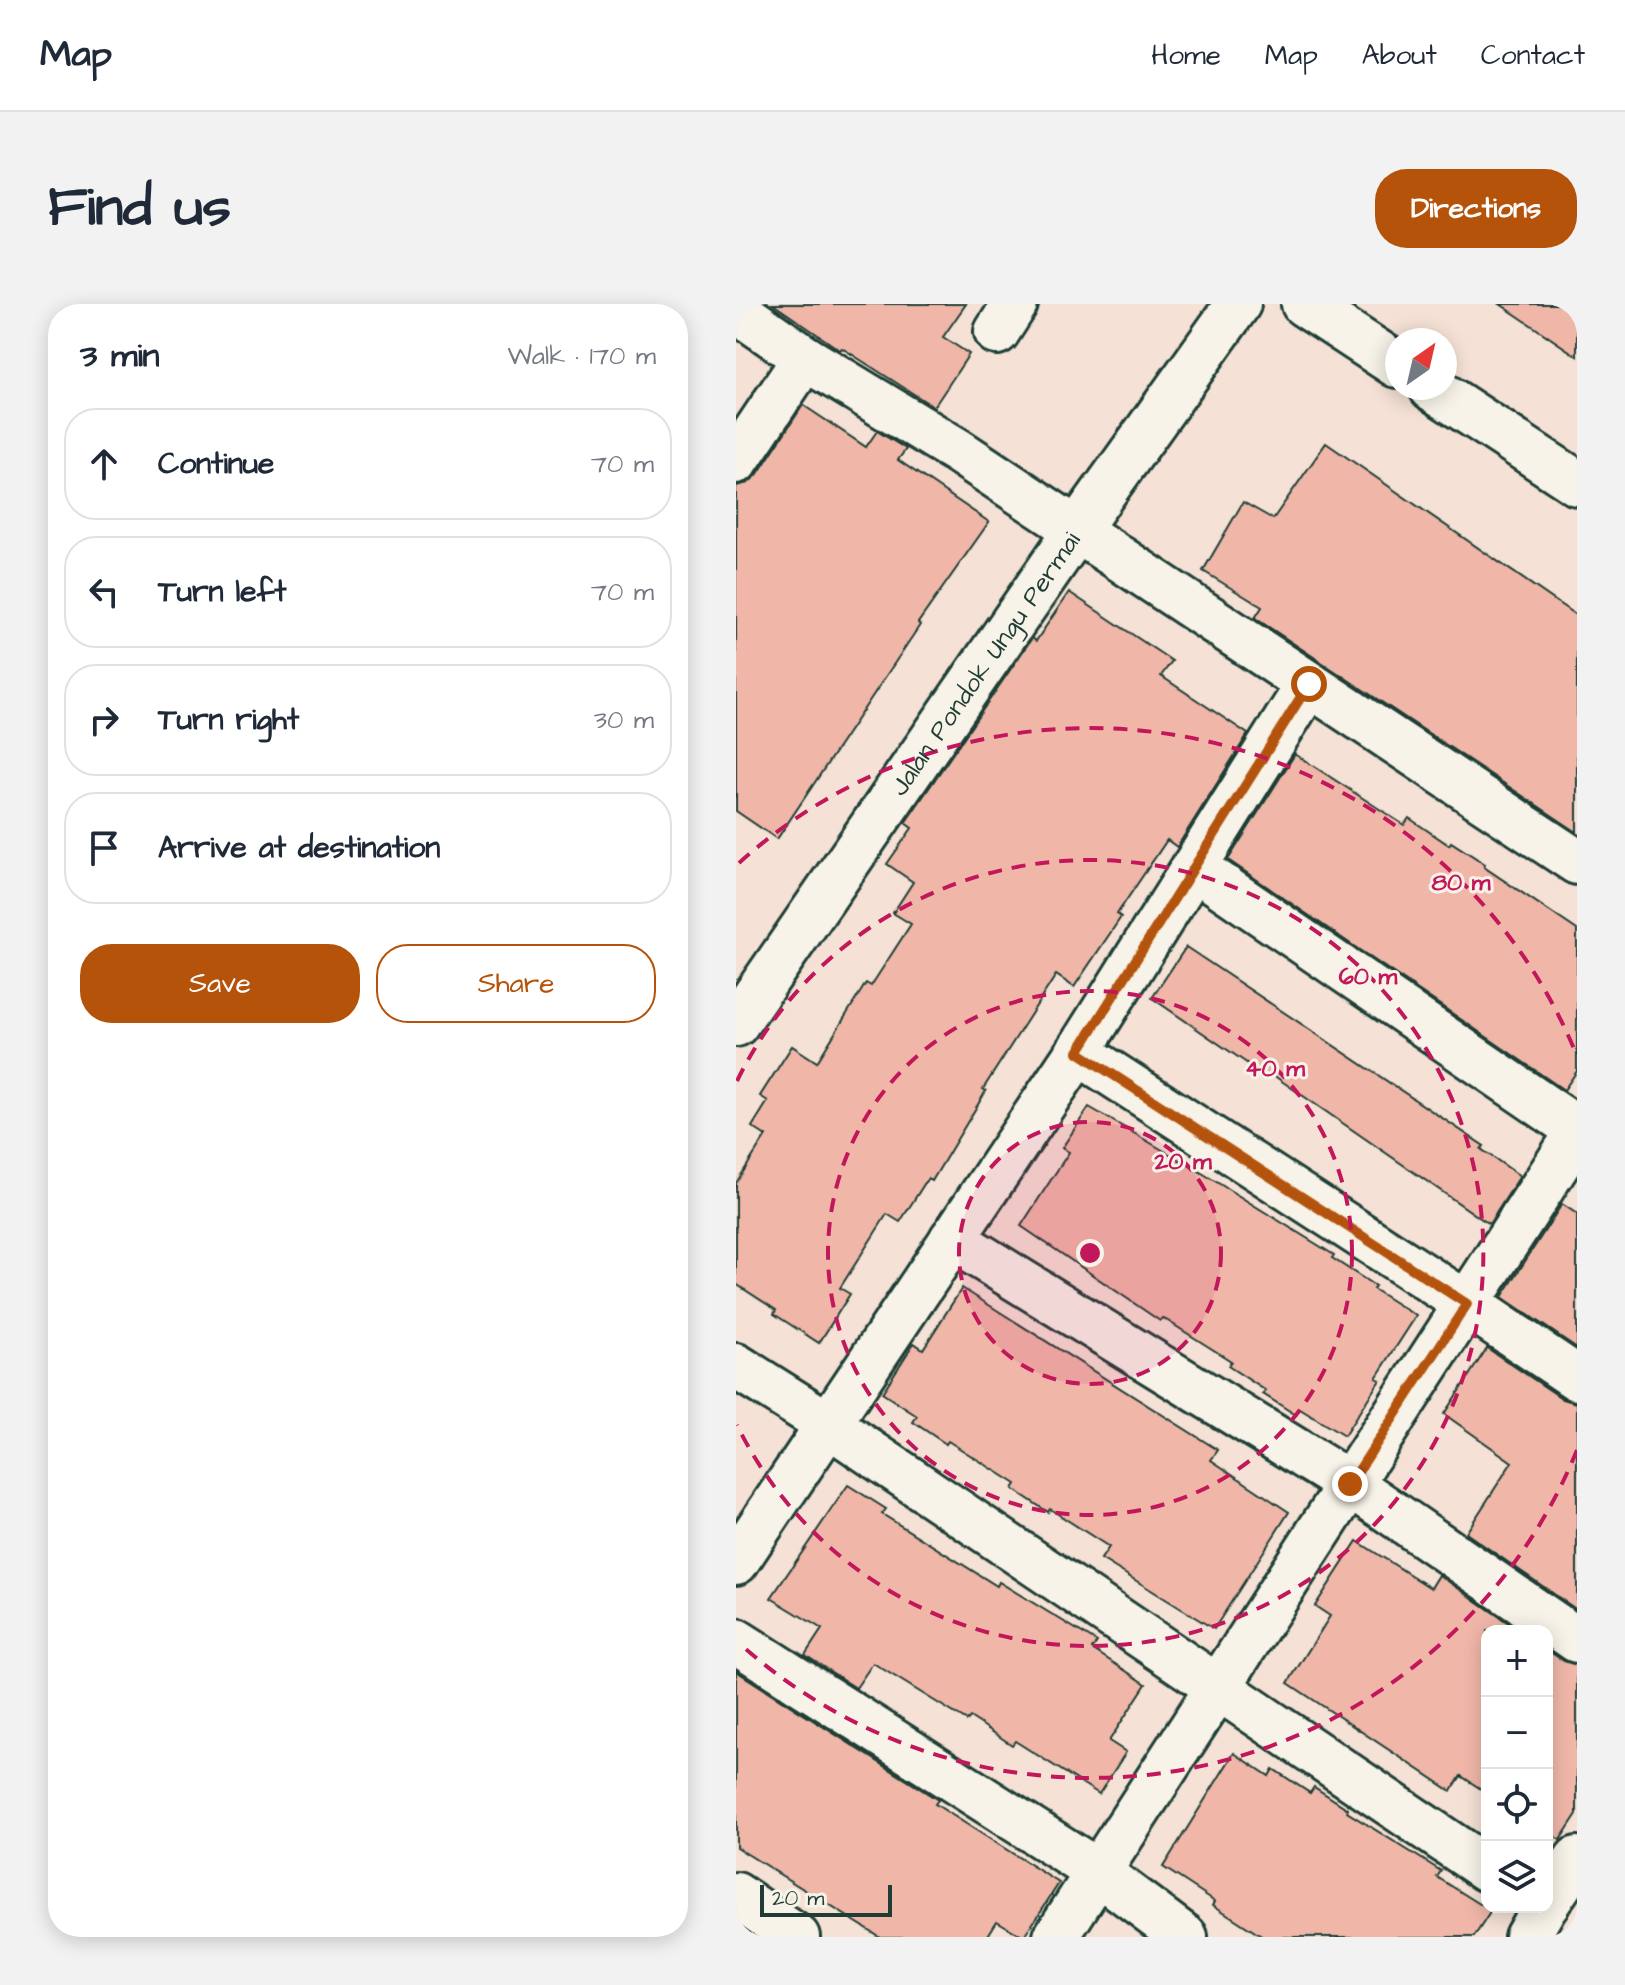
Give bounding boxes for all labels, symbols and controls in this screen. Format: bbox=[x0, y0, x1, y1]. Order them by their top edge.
text: Map bbox=[40, 29, 112, 81]
text: Home bbox=[1151, 36, 1221, 75]
text: Map bbox=[1265, 36, 1318, 75]
text: About bbox=[1362, 36, 1437, 75]
text: Contact bbox=[1481, 36, 1585, 75]
text: Find us bbox=[48, 169, 231, 247]
button: Directions bbox=[1375, 169, 1577, 248]
north arrow bbox=[1385, 328, 1457, 400]
text: 3 min bbox=[80, 332, 160, 380]
text: Walk · 170 m bbox=[507, 338, 656, 374]
icon: ahead bbox=[82, 442, 126, 486]
text: Continue bbox=[158, 443, 274, 485]
text: 70 m bbox=[591, 446, 654, 482]
street label: Jalan Pondok Ungu Permai bbox=[882, 525, 1089, 803]
icon: left bbox=[82, 570, 126, 614]
text: Turn left bbox=[158, 571, 286, 613]
text: 70 m bbox=[591, 574, 654, 610]
route start bbox=[1291, 666, 1327, 702]
icon: right bbox=[82, 698, 126, 742]
text: Turn right bbox=[158, 699, 299, 741]
text: 30 m bbox=[594, 702, 654, 738]
icon: arrive bbox=[82, 826, 126, 870]
text: Arrive at destination bbox=[158, 827, 440, 869]
text: 80 m bbox=[1432, 866, 1491, 900]
button: Save bbox=[80, 944, 360, 1023]
button: Share bbox=[376, 944, 656, 1023]
text: 60 m bbox=[1339, 960, 1398, 994]
text: 40 m bbox=[1245, 1052, 1305, 1086]
text: 20 m bbox=[1153, 1145, 1212, 1179]
centre of rings bbox=[1076, 1239, 1104, 1267]
route end bbox=[1332, 1466, 1368, 1502]
map controls bbox=[1481, 1625, 1553, 1913]
button: + bbox=[1481, 1625, 1553, 1697]
button: − bbox=[1481, 1697, 1553, 1769]
button: locate bbox=[1481, 1769, 1553, 1841]
button: layers bbox=[1481, 1841, 1553, 1913]
scale bar bbox=[760, 1881, 892, 1917]
text: 20 m bbox=[772, 1883, 824, 1914]

